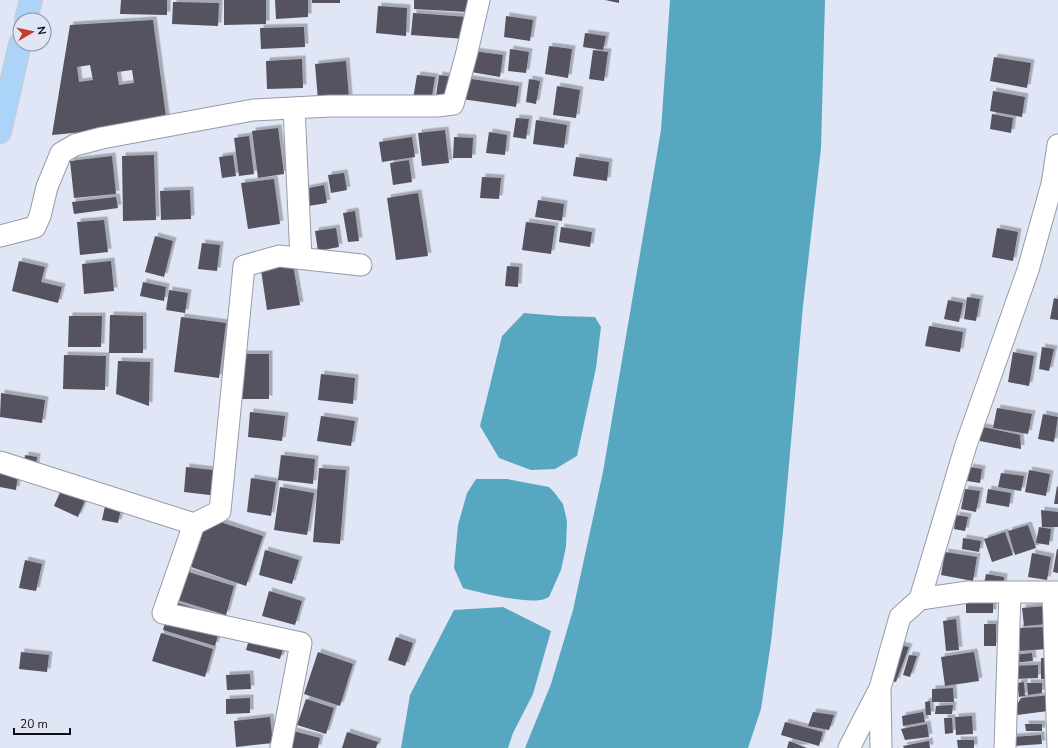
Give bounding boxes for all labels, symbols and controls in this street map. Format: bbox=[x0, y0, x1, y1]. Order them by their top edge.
north arrow bbox=[12, 12, 52, 52]
text: N bbox=[33, 25, 49, 36]
scale bar bbox=[14, 710, 70, 736]
text: 20 m bbox=[20, 716, 48, 732]

